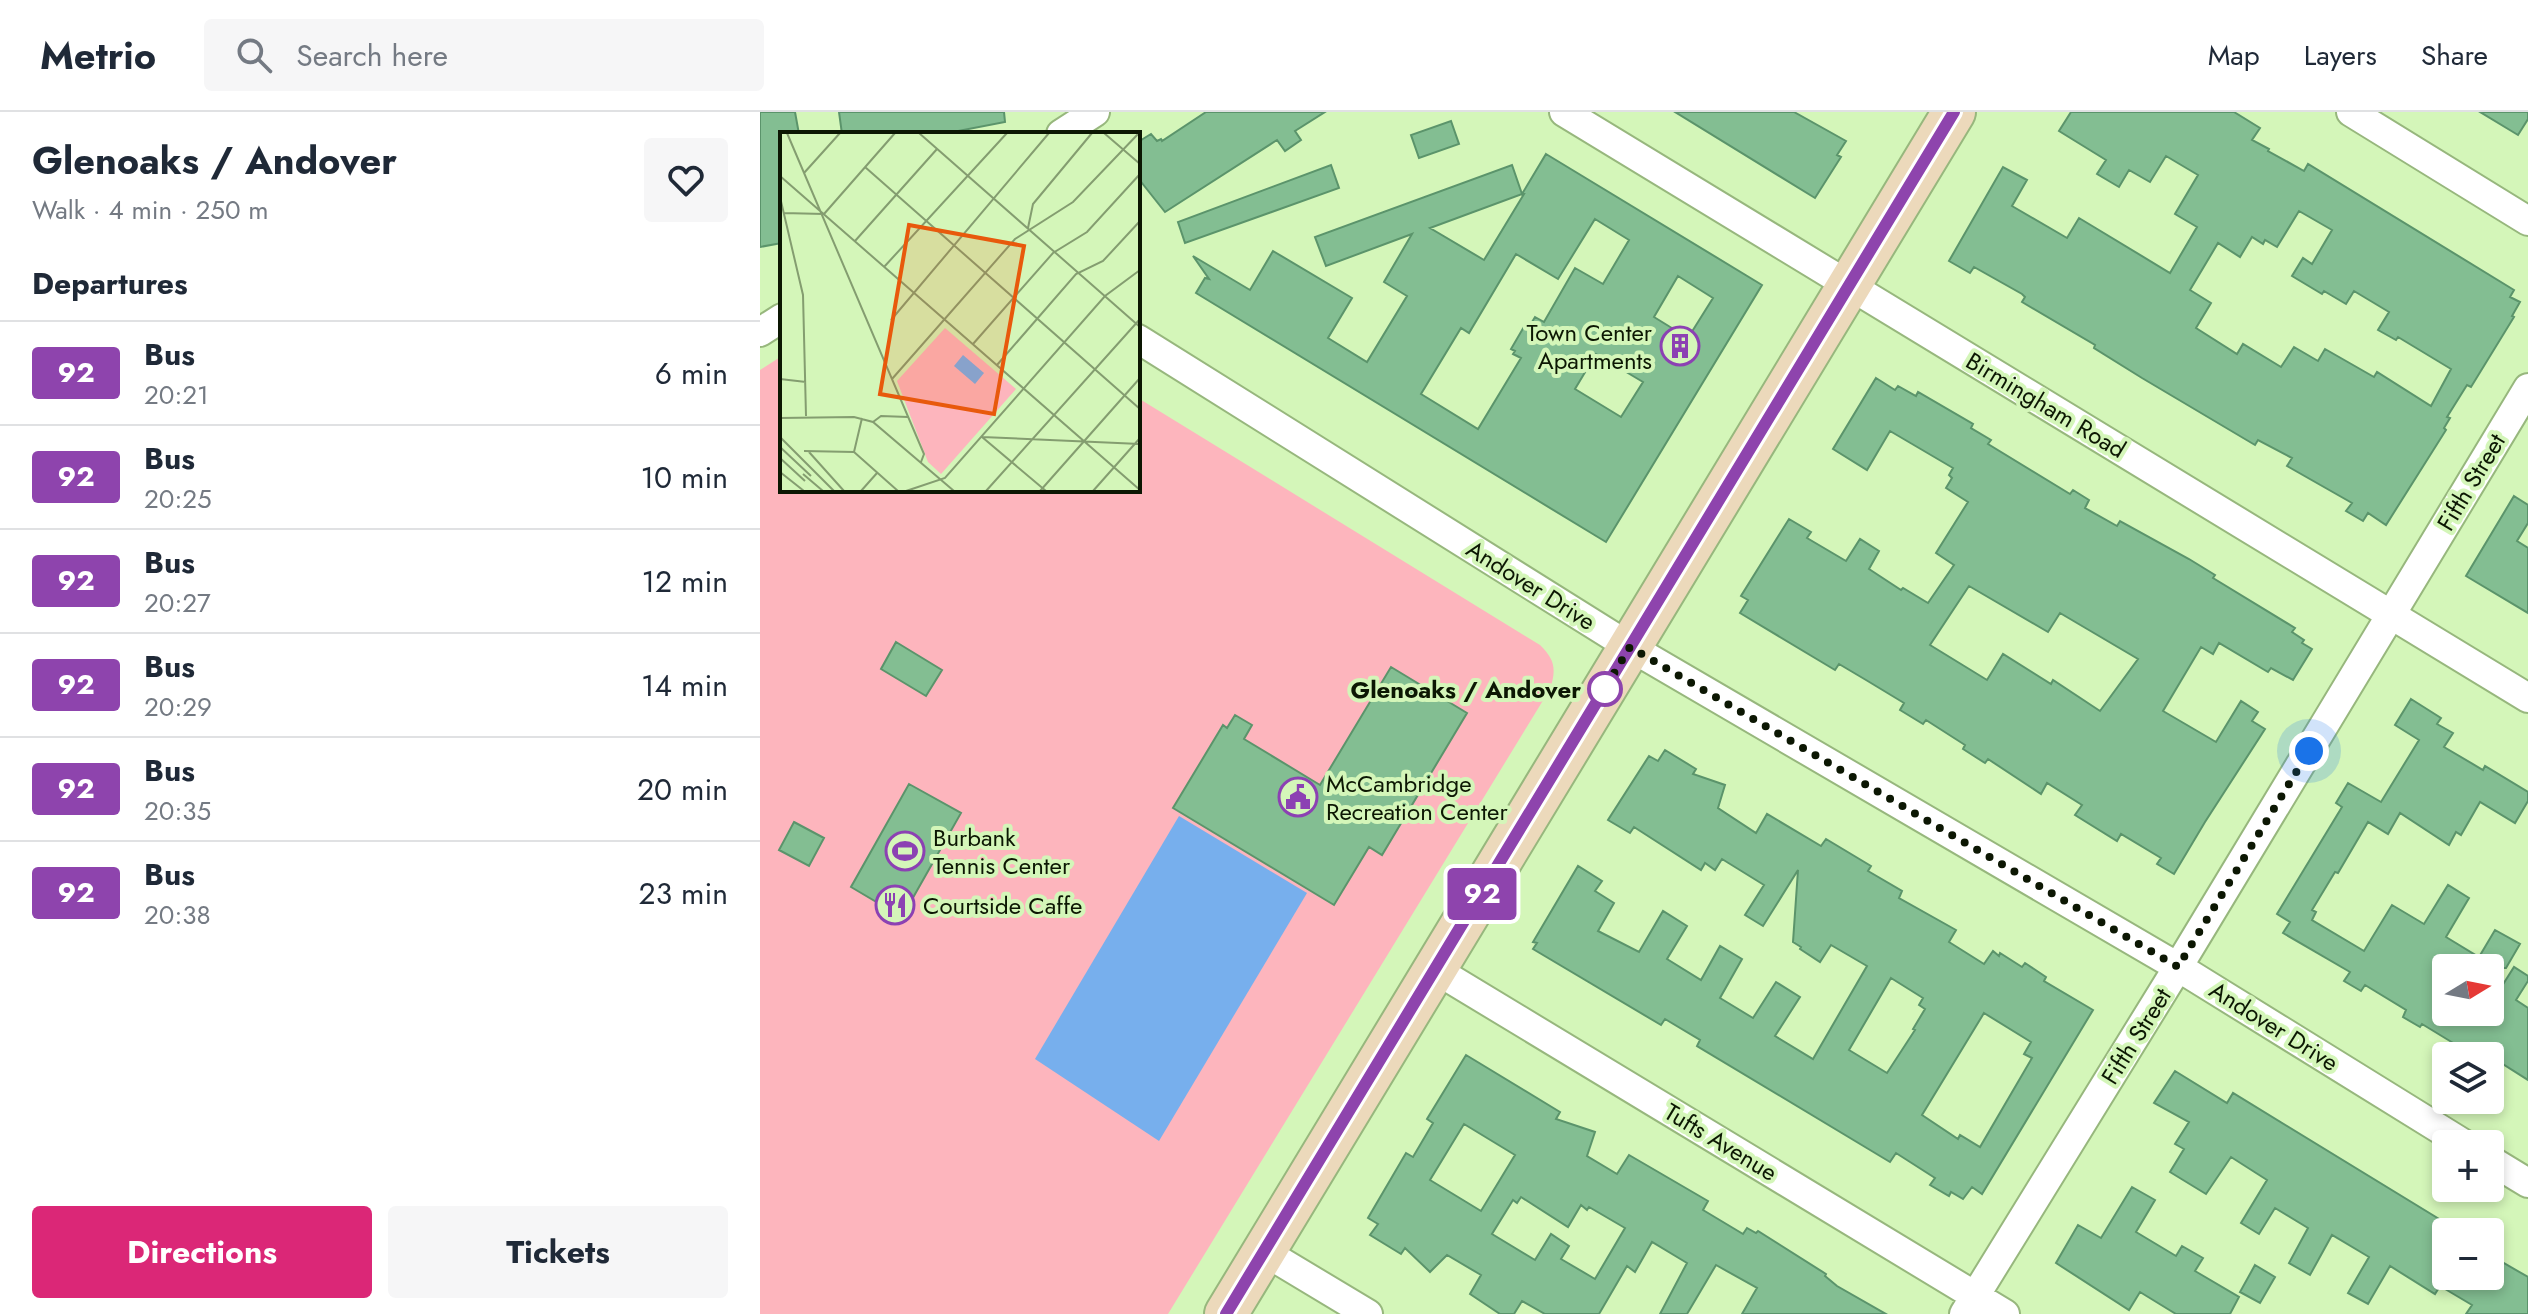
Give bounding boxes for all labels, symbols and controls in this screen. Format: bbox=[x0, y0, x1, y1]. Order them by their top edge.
search box bbox=[204, 19, 764, 91]
text: Metrio bbox=[40, 28, 156, 83]
icon: search bbox=[232, 33, 276, 77]
text: Search here bbox=[296, 34, 448, 77]
text: Map bbox=[2208, 35, 2260, 76]
text: Layers bbox=[2304, 35, 2377, 76]
text: Share bbox=[2421, 35, 2488, 76]
inset map bbox=[780, 132, 1140, 492]
text: Glenoaks / Andover bbox=[32, 133, 397, 188]
button: heart bbox=[644, 138, 728, 222]
text: Walk · 4 min · 250 m bbox=[32, 191, 269, 229]
text: Departures bbox=[32, 262, 188, 305]
place label: Town Center Apartments bbox=[1527, 315, 1653, 378]
building icon: Town Center Apartments bbox=[1659, 325, 1701, 367]
text: Bus bbox=[144, 333, 195, 376]
street label: Birmingham Road bbox=[1959, 343, 2133, 467]
text: 92 bbox=[57, 352, 95, 393]
text: 6 min bbox=[655, 352, 728, 395]
text: 20:21 bbox=[144, 376, 209, 414]
street label: Fifth Street bbox=[2428, 427, 2514, 537]
text: Bus bbox=[144, 437, 195, 480]
text: 92 bbox=[57, 456, 95, 497]
text: 10 min bbox=[641, 456, 728, 499]
text: 20:25 bbox=[144, 480, 212, 518]
street label: Andover Drive bbox=[1460, 531, 1602, 639]
text: Bus bbox=[144, 541, 195, 584]
text: 92 bbox=[57, 560, 95, 601]
text: 12 min bbox=[641, 560, 728, 603]
text: 20:27 bbox=[144, 584, 211, 622]
text: Bus bbox=[144, 645, 195, 688]
text: 92 bbox=[57, 664, 95, 705]
text: 14 min bbox=[641, 664, 728, 707]
place label: Glenoaks / Andover bbox=[1351, 672, 1581, 707]
marker: Glenoaks / Andover bbox=[1588, 672, 1622, 706]
text: 20:29 bbox=[144, 688, 212, 726]
your location bbox=[2289, 731, 2329, 771]
text: Bus bbox=[144, 749, 195, 792]
place label: McCambridge Recreation Center bbox=[1326, 766, 1508, 829]
text: 92 bbox=[57, 768, 95, 809]
text: 20 min bbox=[637, 768, 728, 811]
public building icon: McCambridge Recreation Center bbox=[1277, 776, 1319, 818]
text: 20:35 bbox=[144, 792, 211, 830]
place label: Burbank Tennis Center bbox=[933, 820, 1071, 883]
sports icon: Burbank Tennis Center bbox=[884, 830, 926, 872]
text: Bus bbox=[144, 853, 195, 896]
line badge: 92 bbox=[1446, 868, 1518, 920]
text: 92 bbox=[57, 872, 95, 913]
text: 23 min bbox=[639, 872, 728, 915]
text: 92 bbox=[1463, 873, 1501, 914]
restaurant icon: Courtside Caffe bbox=[874, 884, 916, 926]
place label: Courtside Caffe bbox=[923, 888, 1082, 923]
text: 20:38 bbox=[144, 896, 211, 934]
north arrow bbox=[2432, 954, 2504, 1026]
map controls bbox=[2432, 954, 2504, 1290]
street label: Andover Drive bbox=[2203, 972, 2345, 1080]
street label: Fifth Street bbox=[2093, 981, 2180, 1091]
button: layers bbox=[2432, 1042, 2504, 1114]
street label: Tufts Avenue bbox=[1658, 1095, 1784, 1189]
button: + bbox=[2432, 1130, 2504, 1202]
button: Directions bbox=[32, 1206, 372, 1298]
button: Tickets bbox=[388, 1206, 728, 1298]
button: − bbox=[2432, 1218, 2504, 1290]

